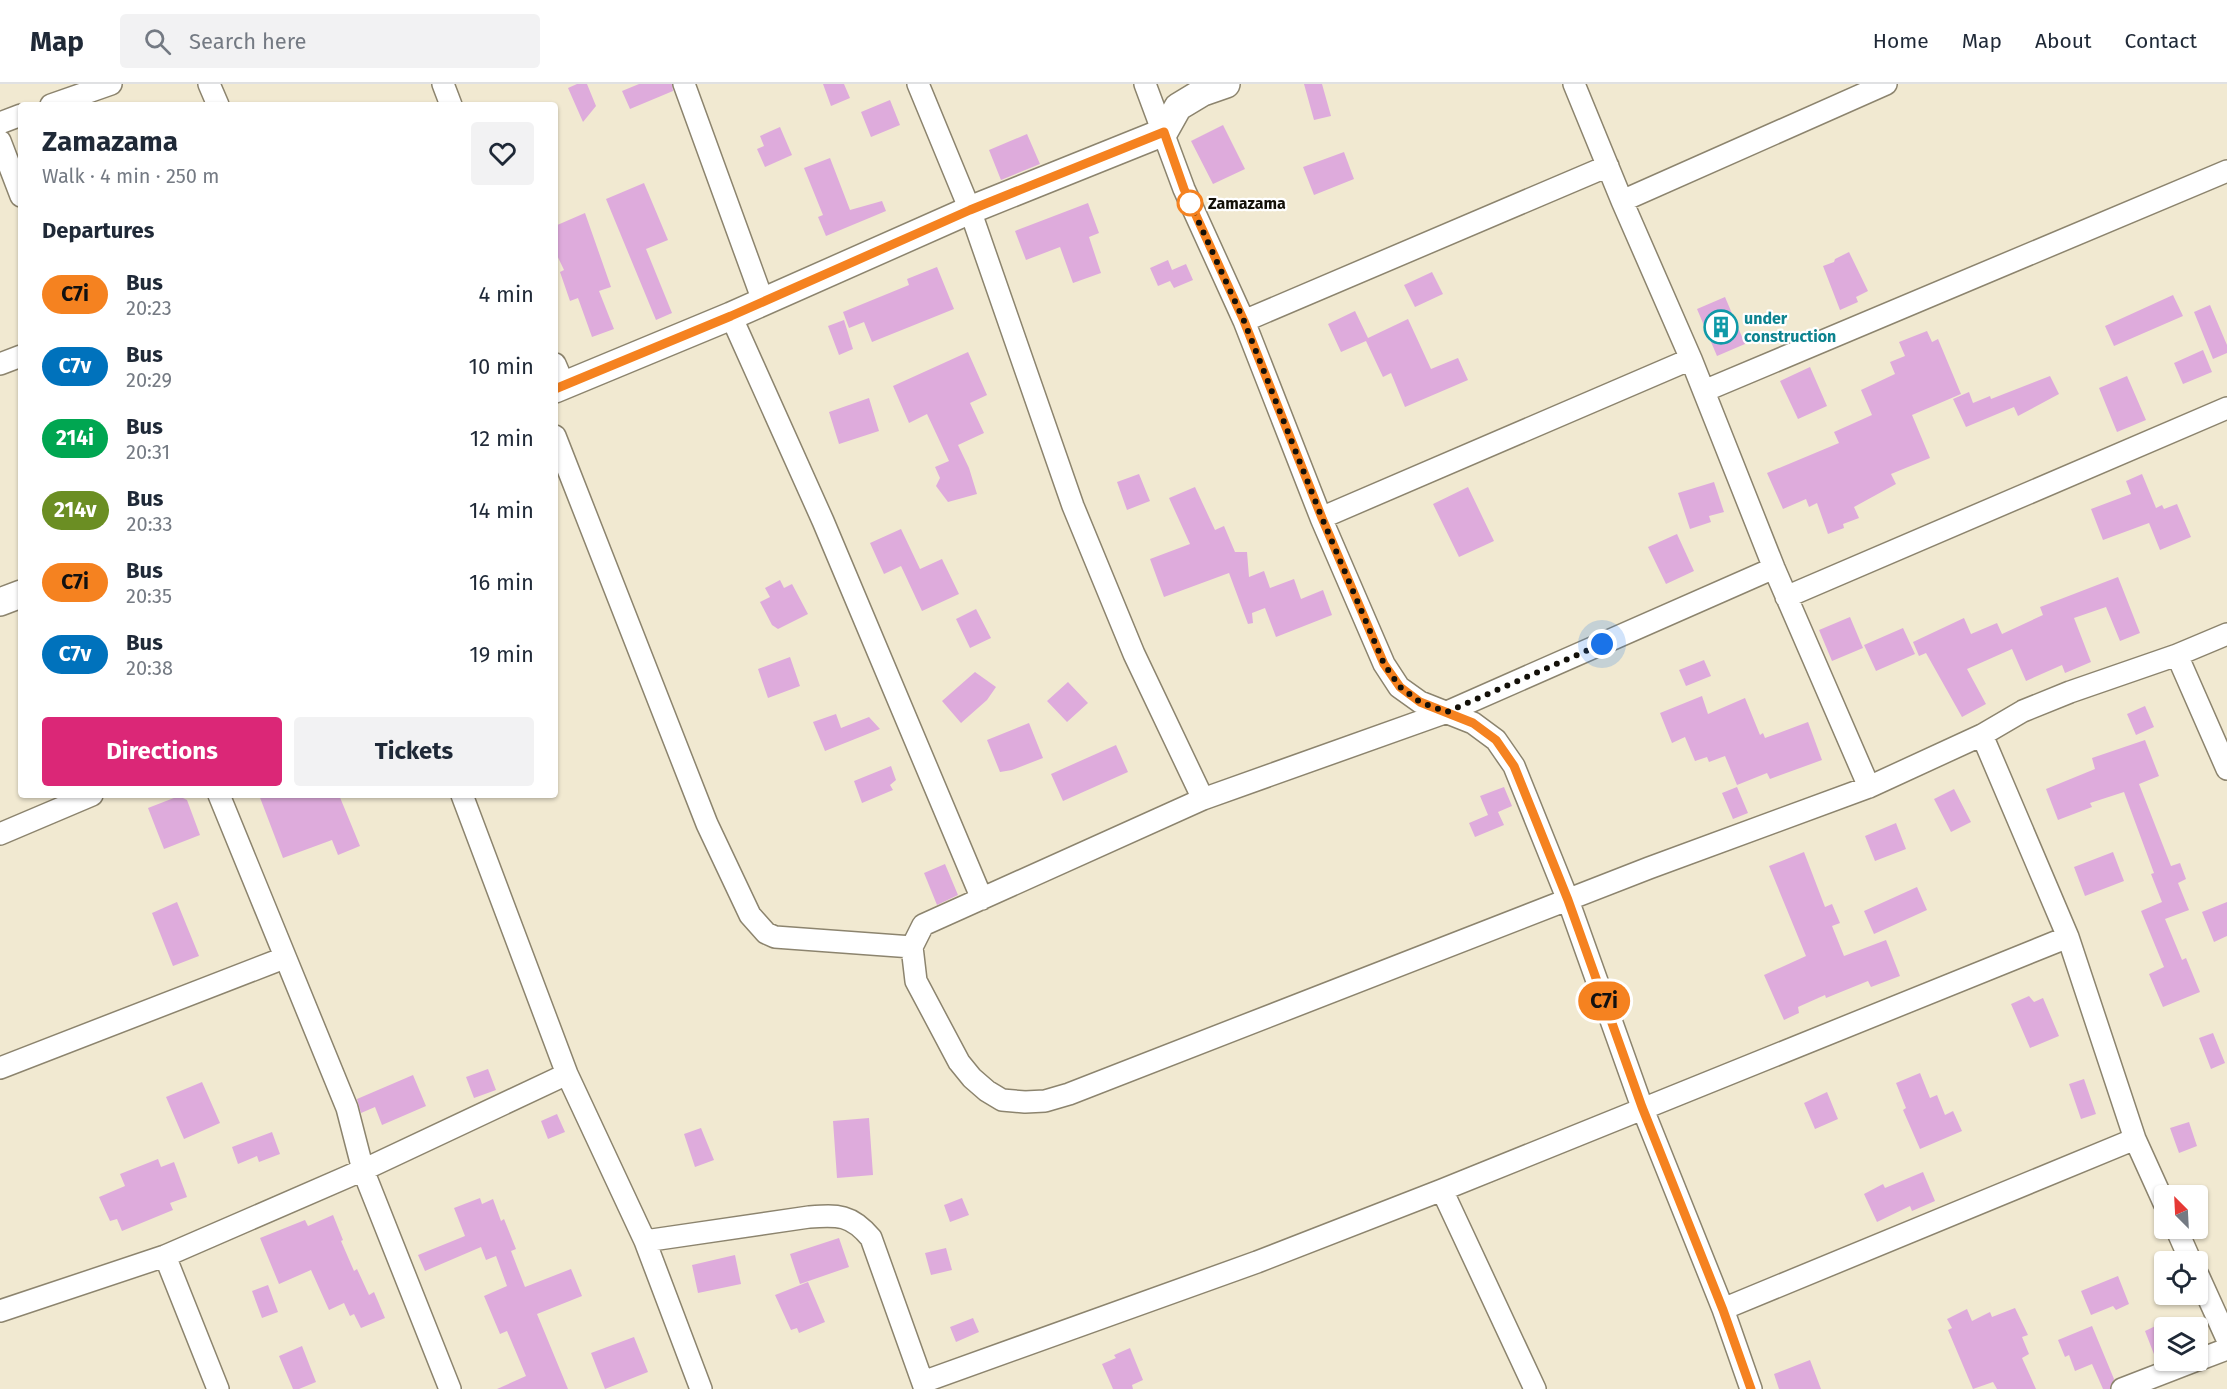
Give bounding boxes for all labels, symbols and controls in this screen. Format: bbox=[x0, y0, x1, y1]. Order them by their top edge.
search box bbox=[120, 14, 540, 68]
text: Map bbox=[30, 25, 84, 58]
icon: search bbox=[141, 25, 174, 58]
text: Search here bbox=[189, 28, 307, 55]
text: Home bbox=[1873, 28, 1929, 54]
text: Map bbox=[1962, 28, 2002, 54]
text: About bbox=[2035, 28, 2092, 54]
text: Contact bbox=[2125, 28, 2197, 54]
button: heart bbox=[471, 122, 534, 185]
text: Zamazama bbox=[42, 125, 178, 158]
text: Walk · 4 min · 250 m bbox=[42, 164, 219, 188]
marker: Zamazama bbox=[1177, 190, 1203, 216]
place label: Zamazama bbox=[1208, 194, 1286, 213]
text: Departures bbox=[42, 217, 154, 244]
text: Bus bbox=[126, 269, 163, 296]
text: C7i bbox=[61, 281, 89, 307]
text: 4 min bbox=[479, 281, 534, 308]
text: 20:23 bbox=[126, 296, 172, 320]
building icon: under construction bbox=[1703, 309, 1739, 345]
place label: under construction bbox=[1744, 309, 1836, 346]
text: Bus bbox=[126, 341, 163, 368]
text: C7v bbox=[59, 353, 91, 379]
text: 10 min bbox=[468, 353, 534, 380]
text: 20:29 bbox=[126, 368, 172, 392]
text: Bus bbox=[126, 413, 163, 440]
text: 214i bbox=[56, 425, 94, 451]
text: 12 min bbox=[470, 425, 534, 452]
text: 20:31 bbox=[126, 440, 170, 464]
text: Bus bbox=[127, 485, 163, 512]
text: 214v bbox=[54, 497, 97, 523]
text: 14 min bbox=[469, 497, 534, 524]
text: 20:33 bbox=[127, 512, 173, 536]
text: Bus bbox=[126, 557, 163, 584]
text: C7i bbox=[61, 569, 89, 595]
text: 16 min bbox=[469, 569, 534, 596]
text: 20:35 bbox=[126, 584, 172, 608]
text: Bus bbox=[126, 629, 163, 656]
your location bbox=[1587, 629, 1617, 659]
text: C7v bbox=[59, 641, 91, 667]
text: 19 min bbox=[469, 641, 534, 668]
text: 20:38 bbox=[126, 656, 173, 680]
button: Directions bbox=[42, 717, 282, 786]
button: Tickets bbox=[294, 717, 534, 786]
line badge: C7i bbox=[1570, 982, 1638, 1020]
text: C7i bbox=[1590, 988, 1618, 1014]
north arrow bbox=[2154, 1185, 2208, 1239]
map controls bbox=[2154, 1185, 2208, 1371]
button: locate bbox=[2154, 1251, 2208, 1305]
button: layers bbox=[2154, 1317, 2208, 1371]

